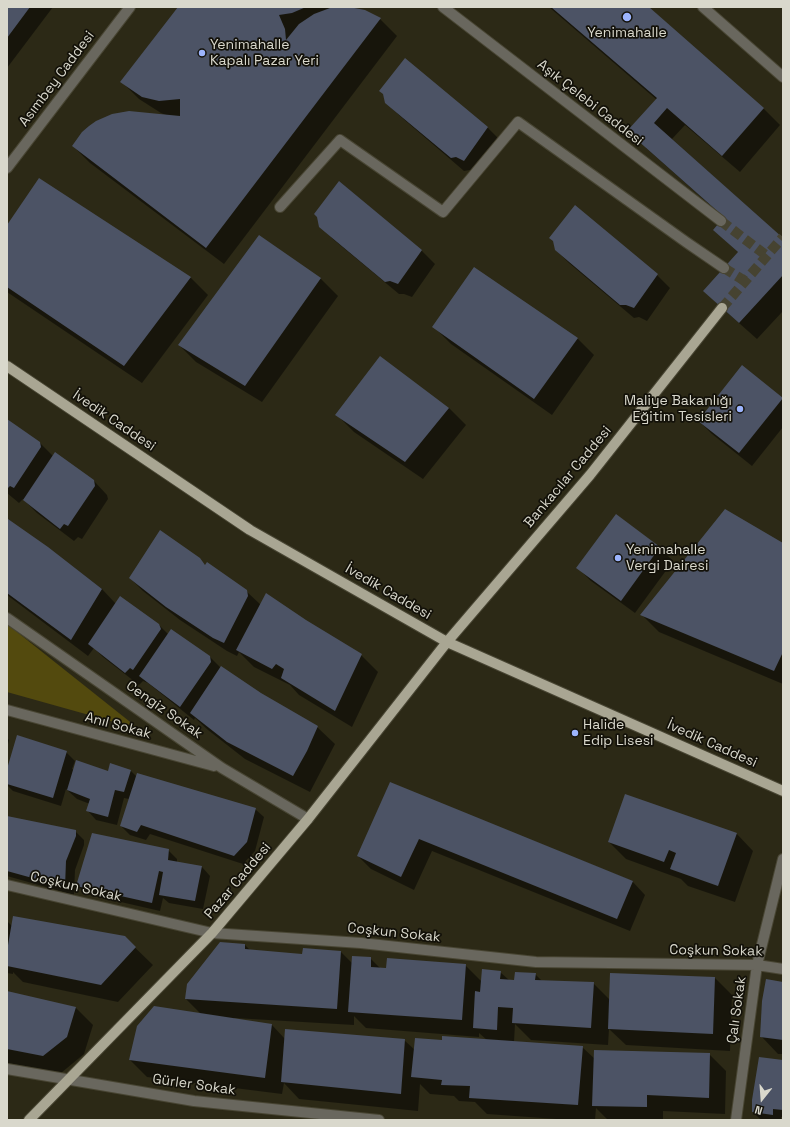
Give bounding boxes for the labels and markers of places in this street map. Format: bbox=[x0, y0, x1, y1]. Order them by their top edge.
marker: Yenimahalle bbox=[621, 11, 633, 23]
place label: Yenimahalle bbox=[587, 25, 667, 41]
place label: Yenimahalle Kapalı Pazar Yeri bbox=[210, 37, 319, 70]
marker: Yenimahalle Kapalı Pazar Yeri bbox=[197, 48, 207, 58]
place label: Maliye Bakanlığı Eğitim Tesisleri bbox=[624, 393, 732, 426]
marker: Maliye Bakanlığı Eğitim Tesisleri bbox=[735, 404, 745, 414]
place label: Yenimahalle Vergi Dairesi bbox=[626, 542, 708, 574]
marker: Yenimahalle Vergi Dairesi bbox=[613, 553, 623, 563]
place label: Halide Edip Lisesi bbox=[583, 717, 653, 750]
marker: Halide Edip Lisesi bbox=[570, 728, 580, 738]

